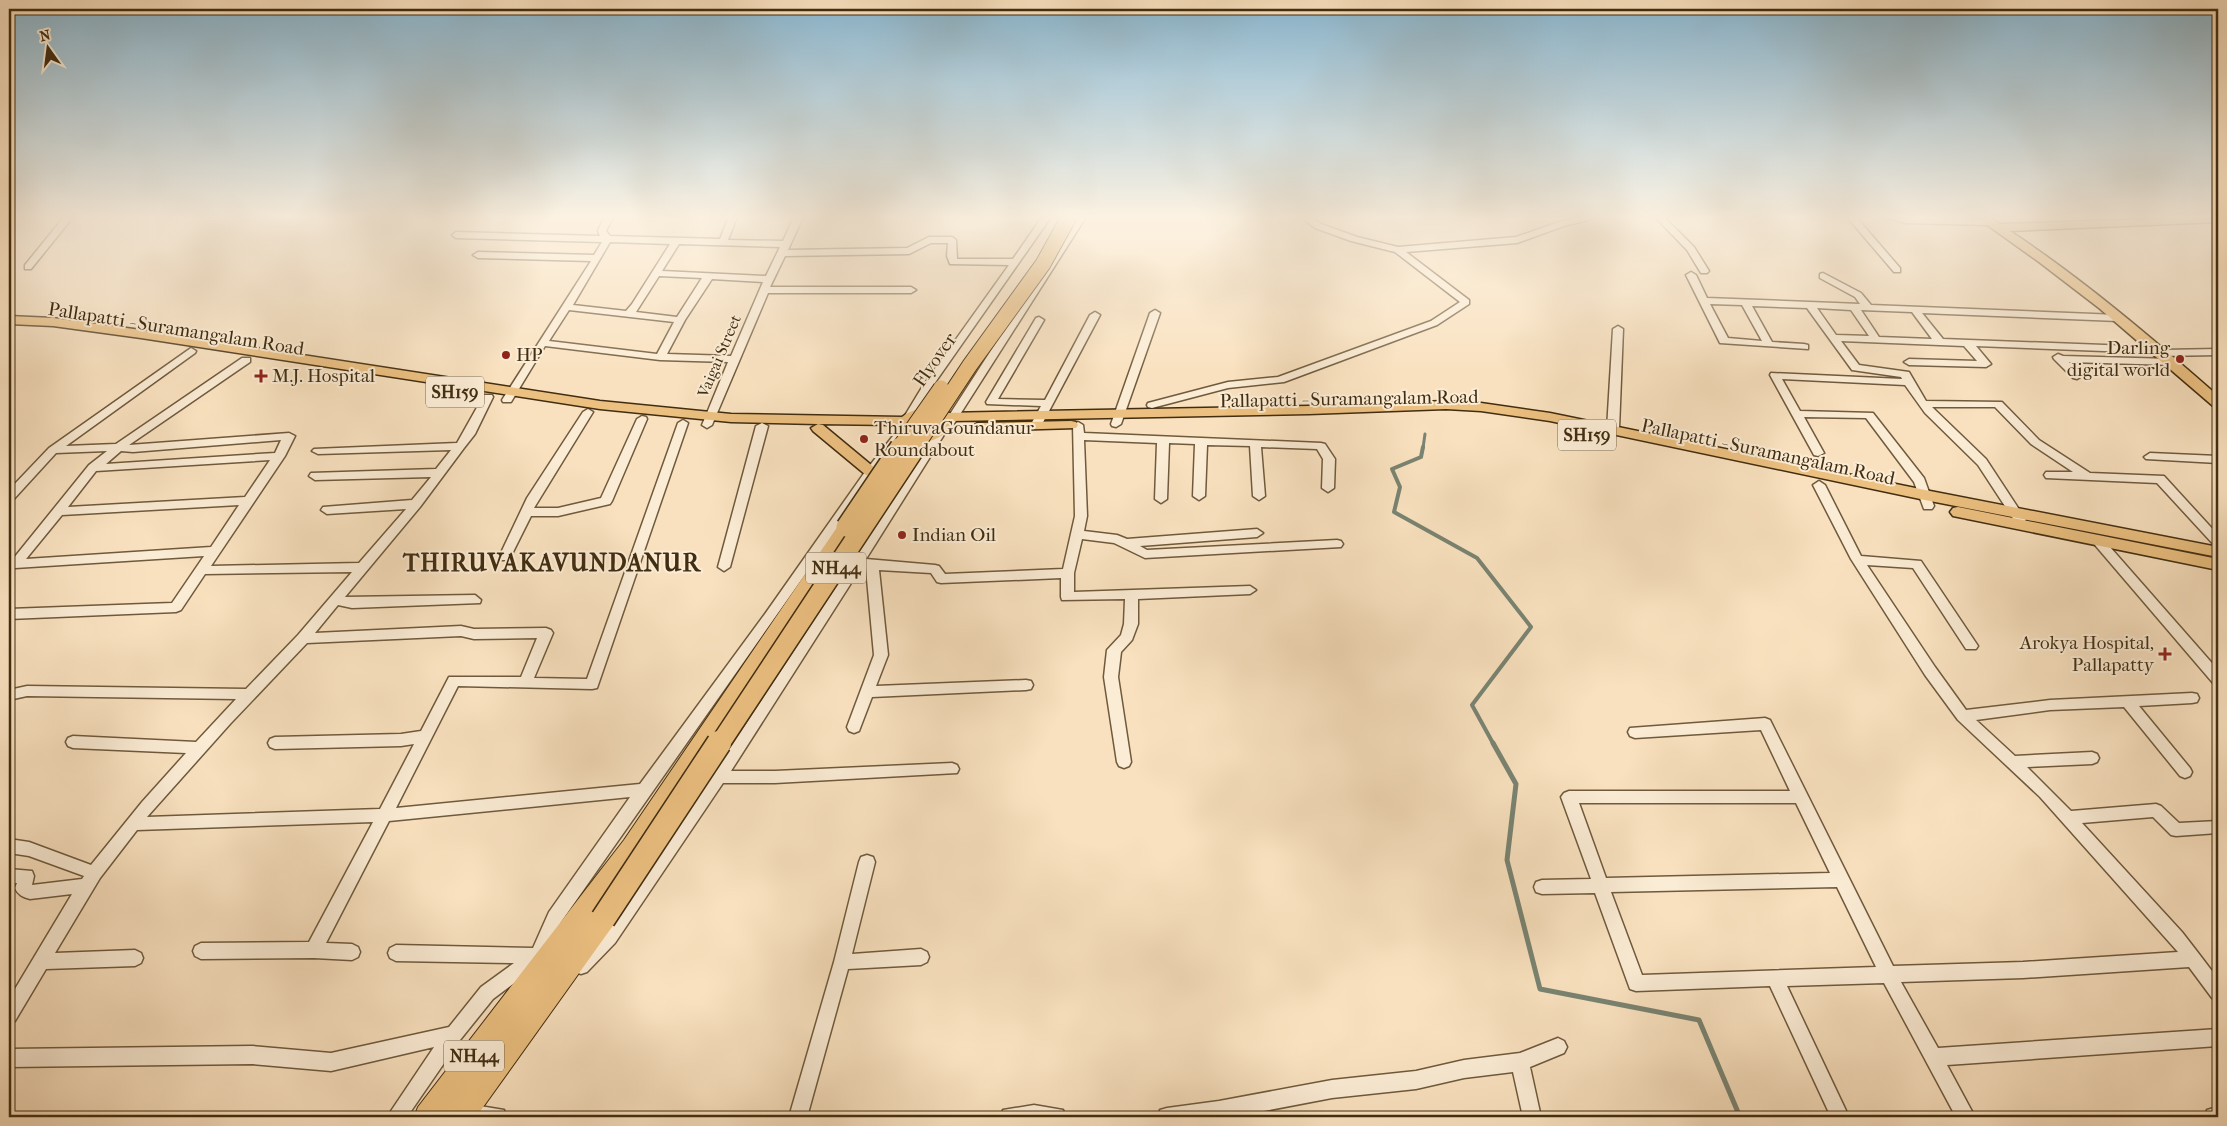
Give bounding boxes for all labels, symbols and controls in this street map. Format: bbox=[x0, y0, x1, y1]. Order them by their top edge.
north arrow bbox=[22, 22, 72, 72]
text: N bbox=[38, 26, 53, 45]
street label: Pallapatti - Suramangalam Road bbox=[46, 298, 306, 360]
street label: Vaigai Street bbox=[693, 312, 745, 401]
street label: Flyover bbox=[909, 328, 962, 391]
place label: Darling digital world bbox=[2067, 337, 2171, 381]
place label: HP bbox=[516, 344, 543, 366]
marker: HP bbox=[500, 349, 512, 361]
marker: Darling digital world bbox=[2174, 353, 2186, 365]
place label: M.J. Hospital bbox=[272, 365, 375, 387]
marker: M.J. Hospital bbox=[254, 369, 268, 383]
road number: SH159 bbox=[426, 377, 484, 408]
street label: Pallapatti - Suramangalam Road bbox=[1219, 386, 1479, 412]
street label: Pallapatti - Suramangalam Road bbox=[1639, 414, 1898, 490]
place label: ThiruvaGoundanur Roundabout bbox=[874, 417, 1035, 461]
road number: SH159 bbox=[1558, 420, 1616, 450]
marker: ThiruvaGoundanur Roundabout bbox=[858, 433, 870, 445]
place label: Indian Oil bbox=[912, 524, 996, 546]
marker: Indian Oil bbox=[896, 529, 908, 541]
district label: THIRUVAKAVUNDANUR bbox=[402, 549, 701, 577]
road number: NH44 bbox=[806, 552, 866, 584]
place label: Arokya Hospital, Pallapatty bbox=[2019, 632, 2155, 676]
marker: Arokya Hospital, Pallapatty bbox=[2158, 647, 2172, 661]
road number: NH44 bbox=[444, 1040, 504, 1072]

